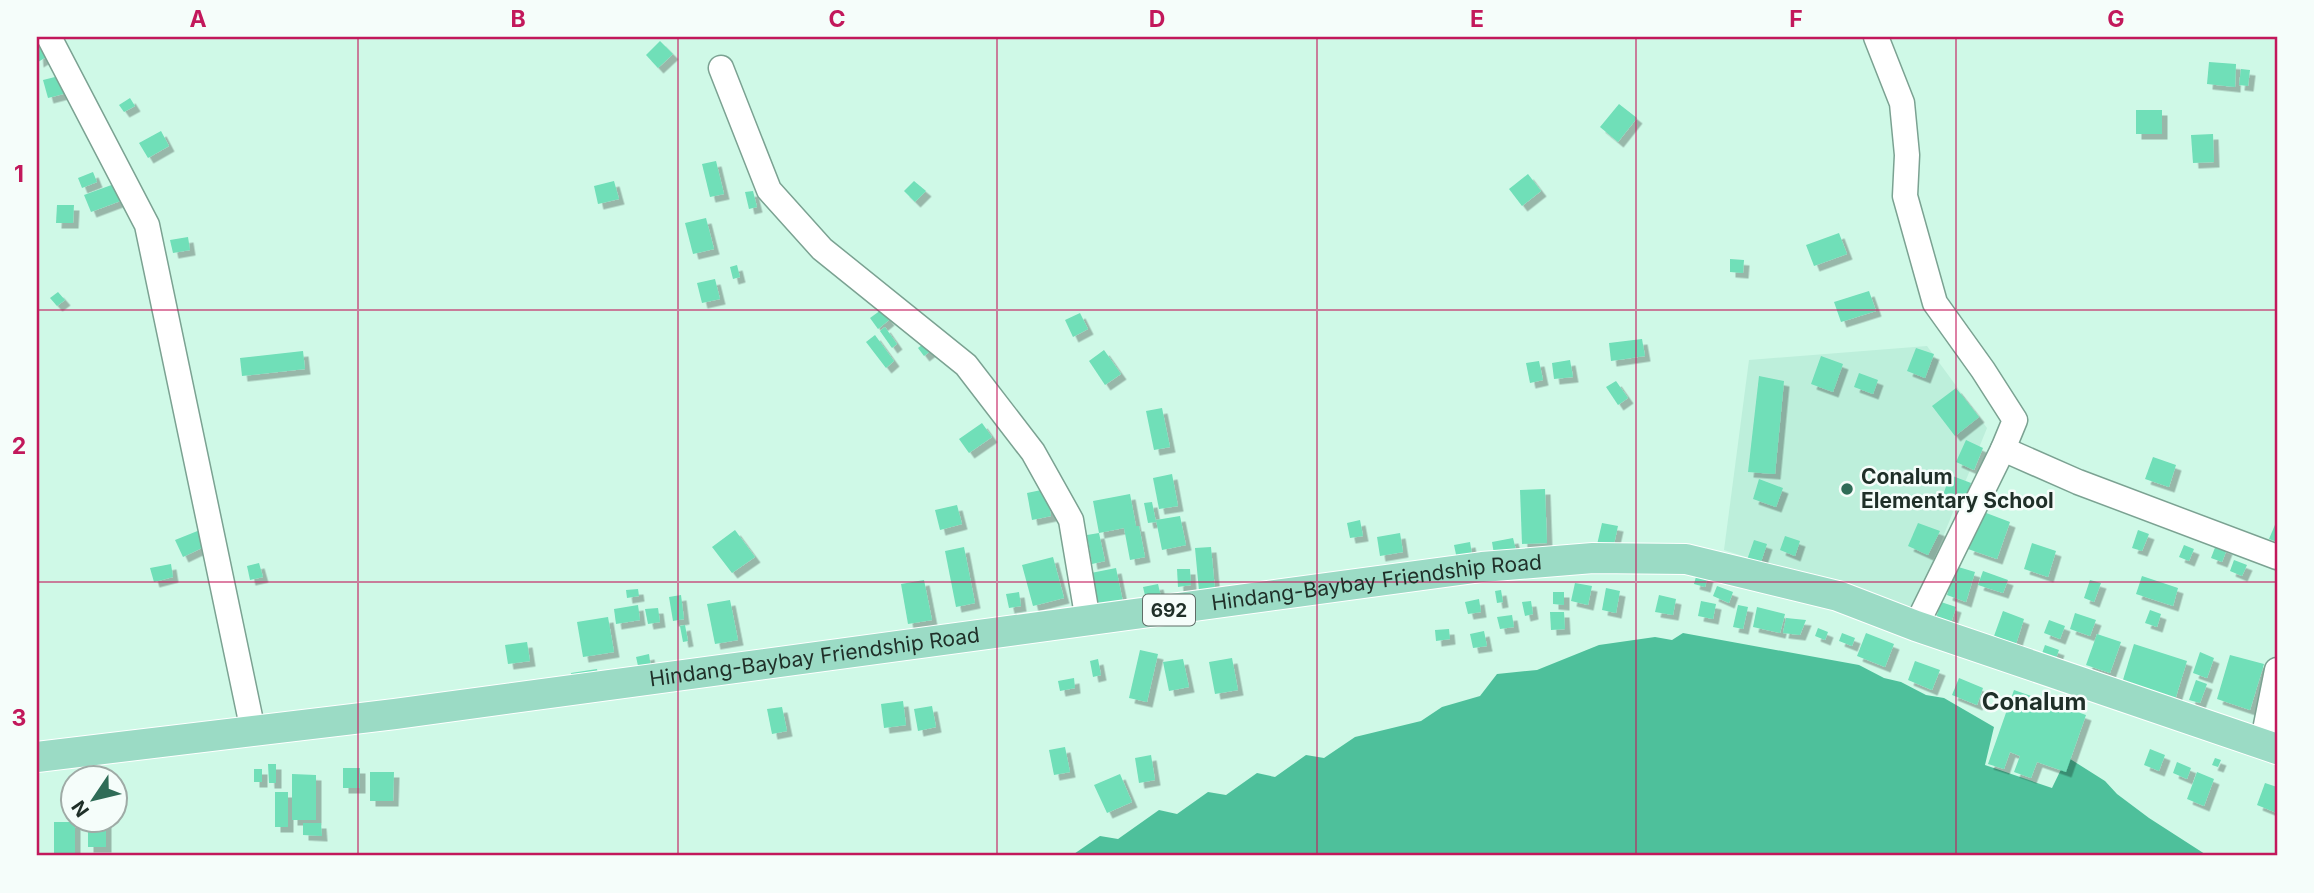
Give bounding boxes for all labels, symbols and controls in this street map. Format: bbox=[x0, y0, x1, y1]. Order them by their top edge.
text: A bbox=[189, 5, 207, 33]
text: B bbox=[510, 5, 526, 33]
text: C bbox=[828, 5, 846, 33]
text: D bbox=[1149, 5, 1165, 33]
text: E bbox=[1470, 5, 1484, 33]
text: F bbox=[1789, 5, 1803, 33]
text: G bbox=[2107, 5, 2125, 33]
text: 1 bbox=[14, 160, 24, 188]
text: 2 bbox=[12, 432, 26, 460]
place label: Conalum Elementary School bbox=[1861, 464, 2054, 513]
marker: Conalum Elementary School bbox=[1839, 481, 1855, 497]
street label: Hindang-Baybay Friendship Road bbox=[1210, 549, 1543, 615]
road number: 692 bbox=[1143, 594, 1195, 625]
street label: Hindang-Baybay Friendship Road bbox=[648, 622, 981, 691]
district label: Conalum bbox=[1982, 687, 2086, 716]
text: 3 bbox=[12, 704, 26, 732]
north arrow bbox=[60, 764, 130, 834]
text: N bbox=[67, 796, 94, 821]

